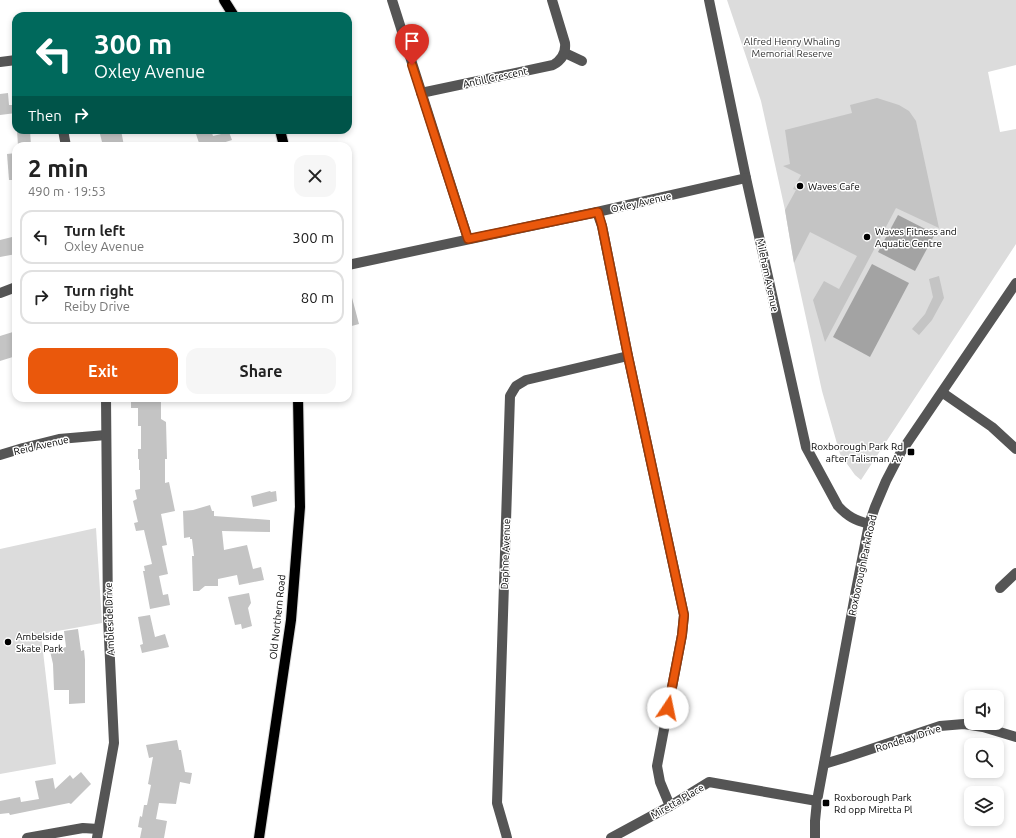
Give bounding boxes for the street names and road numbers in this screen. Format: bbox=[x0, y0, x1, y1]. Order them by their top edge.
street label: Antill Crescent bbox=[462, 65, 528, 90]
street label: Oxley Avenue bbox=[610, 190, 672, 215]
street label: Mileham Avenue bbox=[754, 237, 781, 313]
street label: Reid Avenue bbox=[13, 434, 70, 457]
street label: Roxborough Park Road bbox=[846, 513, 879, 617]
street label: Daphne Avenue bbox=[499, 518, 512, 590]
street label: Old Northern Road bbox=[268, 574, 287, 660]
street label: Ambleside Drive bbox=[103, 582, 116, 656]
street label: Rondelay Drive bbox=[874, 723, 942, 754]
street label: Miretta Place bbox=[649, 782, 706, 821]

